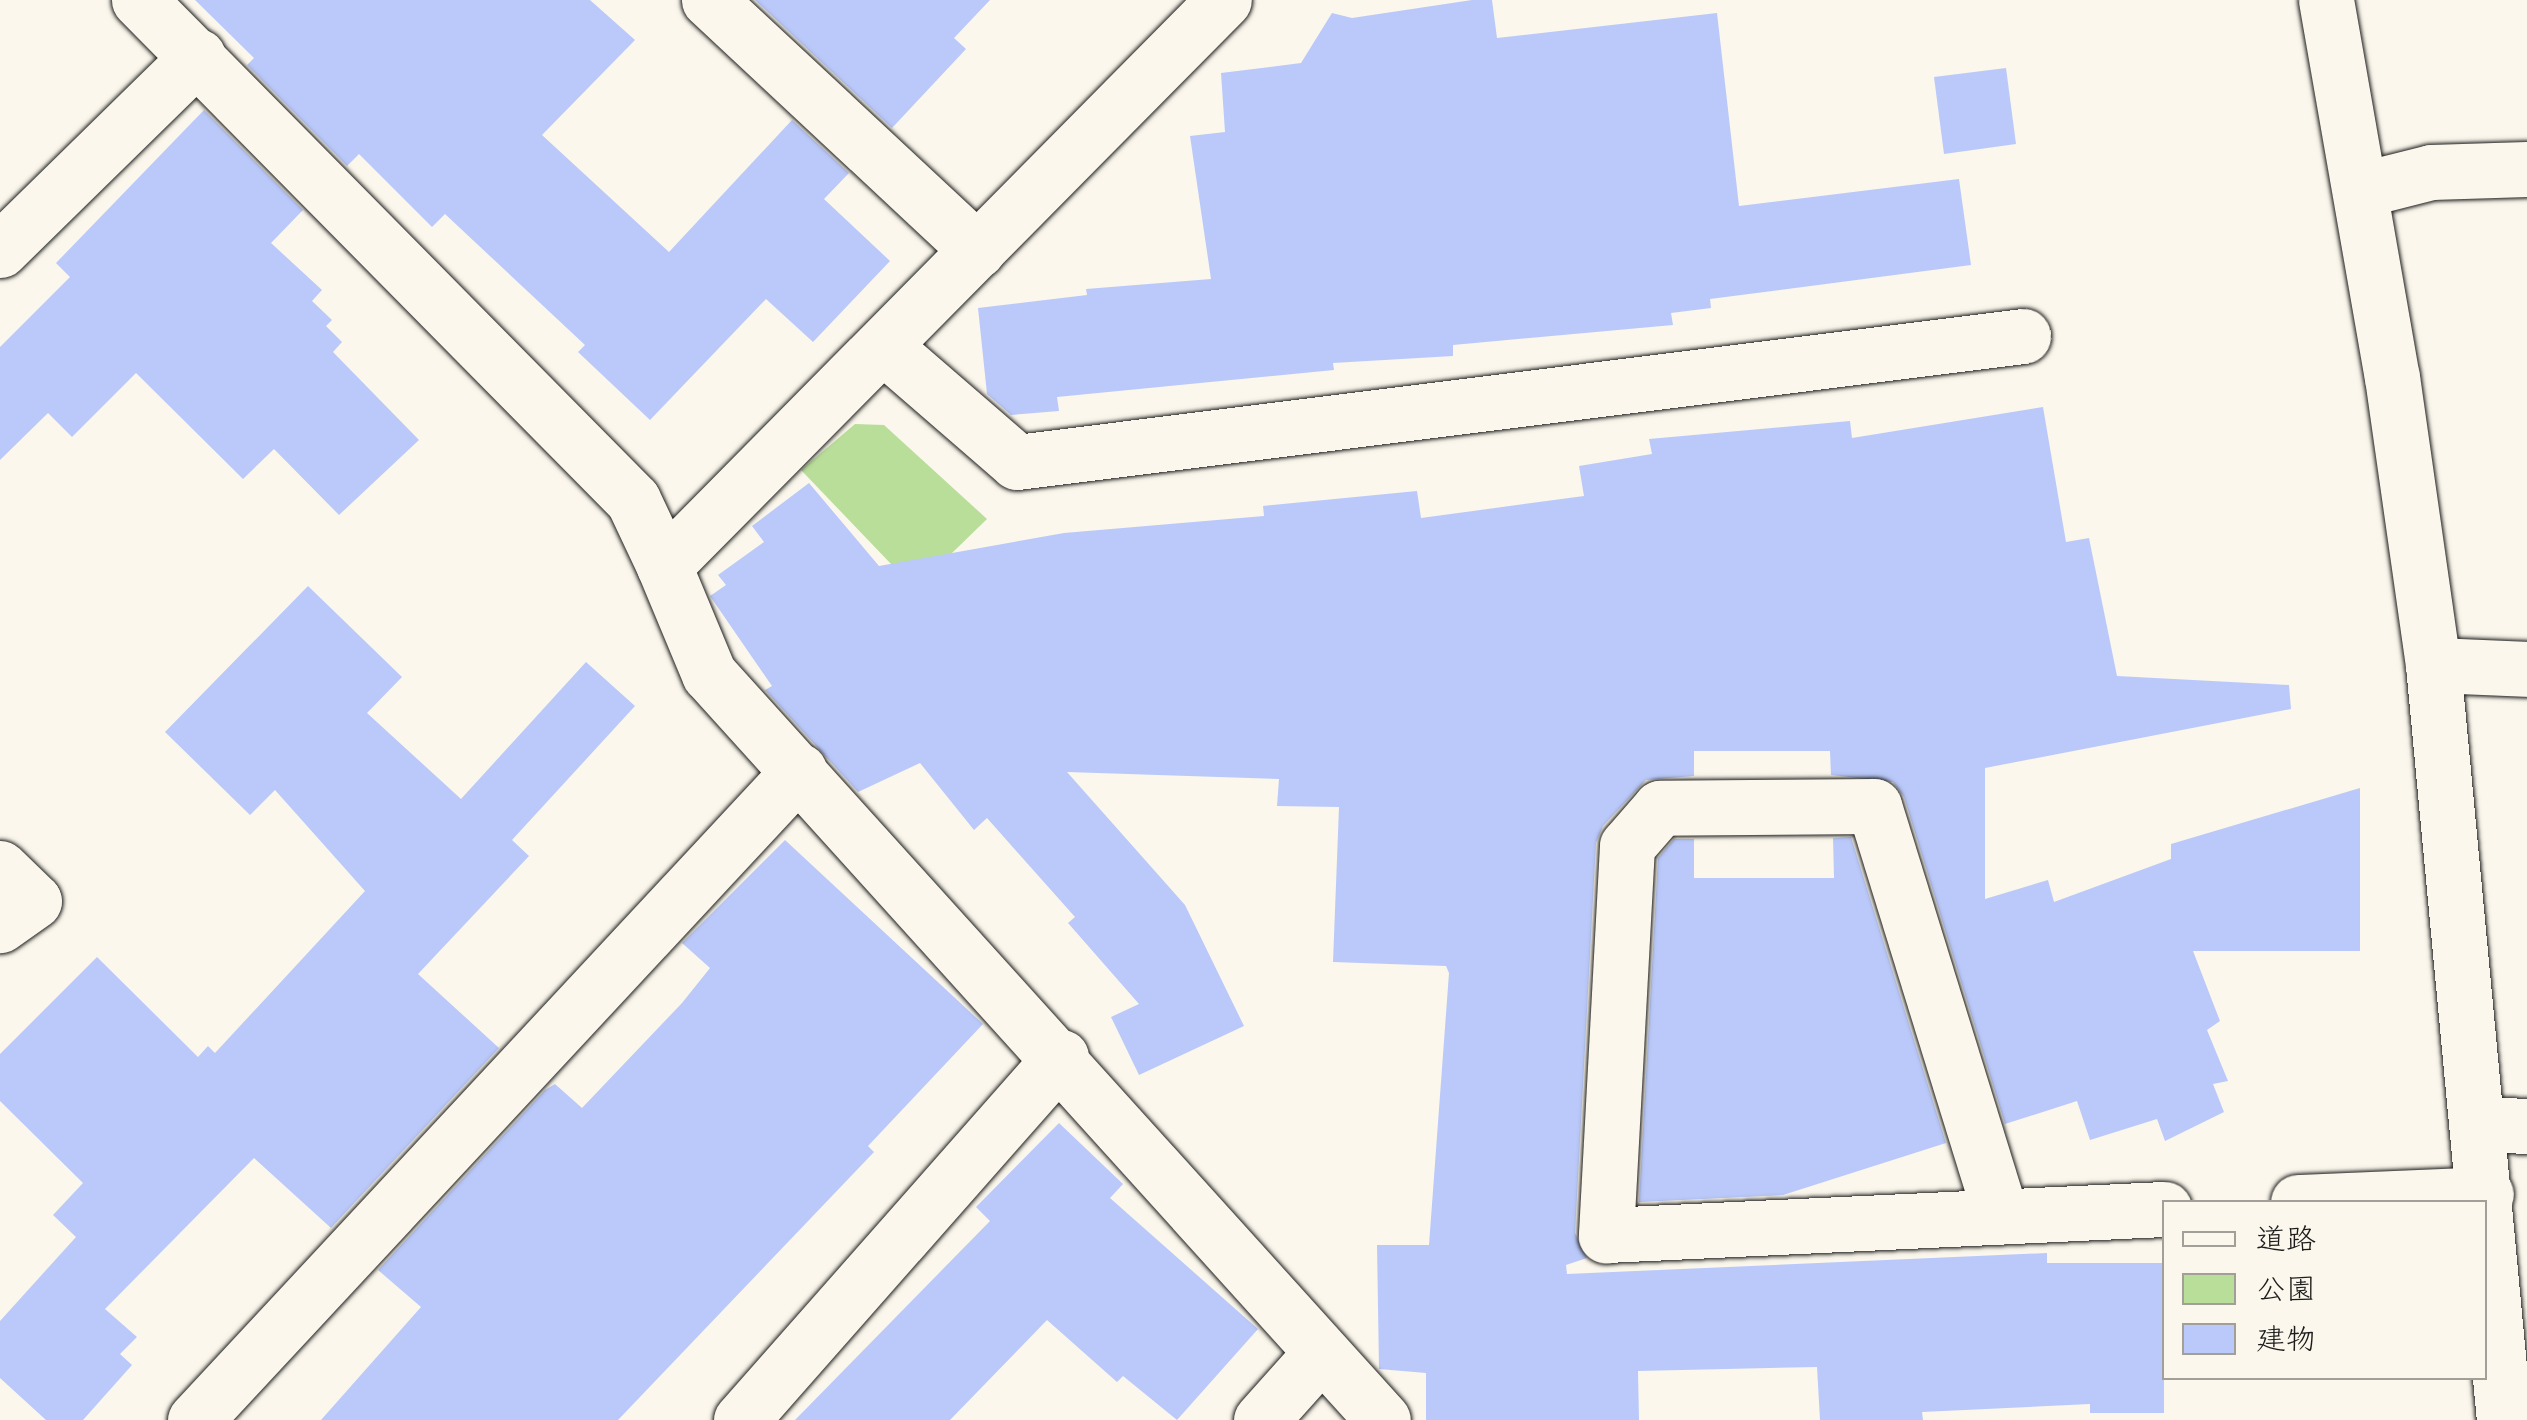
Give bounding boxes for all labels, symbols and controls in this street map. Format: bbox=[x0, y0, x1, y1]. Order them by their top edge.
legend bbox=[2162, 1200, 2487, 1380]
text: 道路 bbox=[2256, 1220, 2316, 1264]
text: 公園 bbox=[2256, 1270, 2316, 1314]
text: 建物 bbox=[2256, 1320, 2316, 1364]

